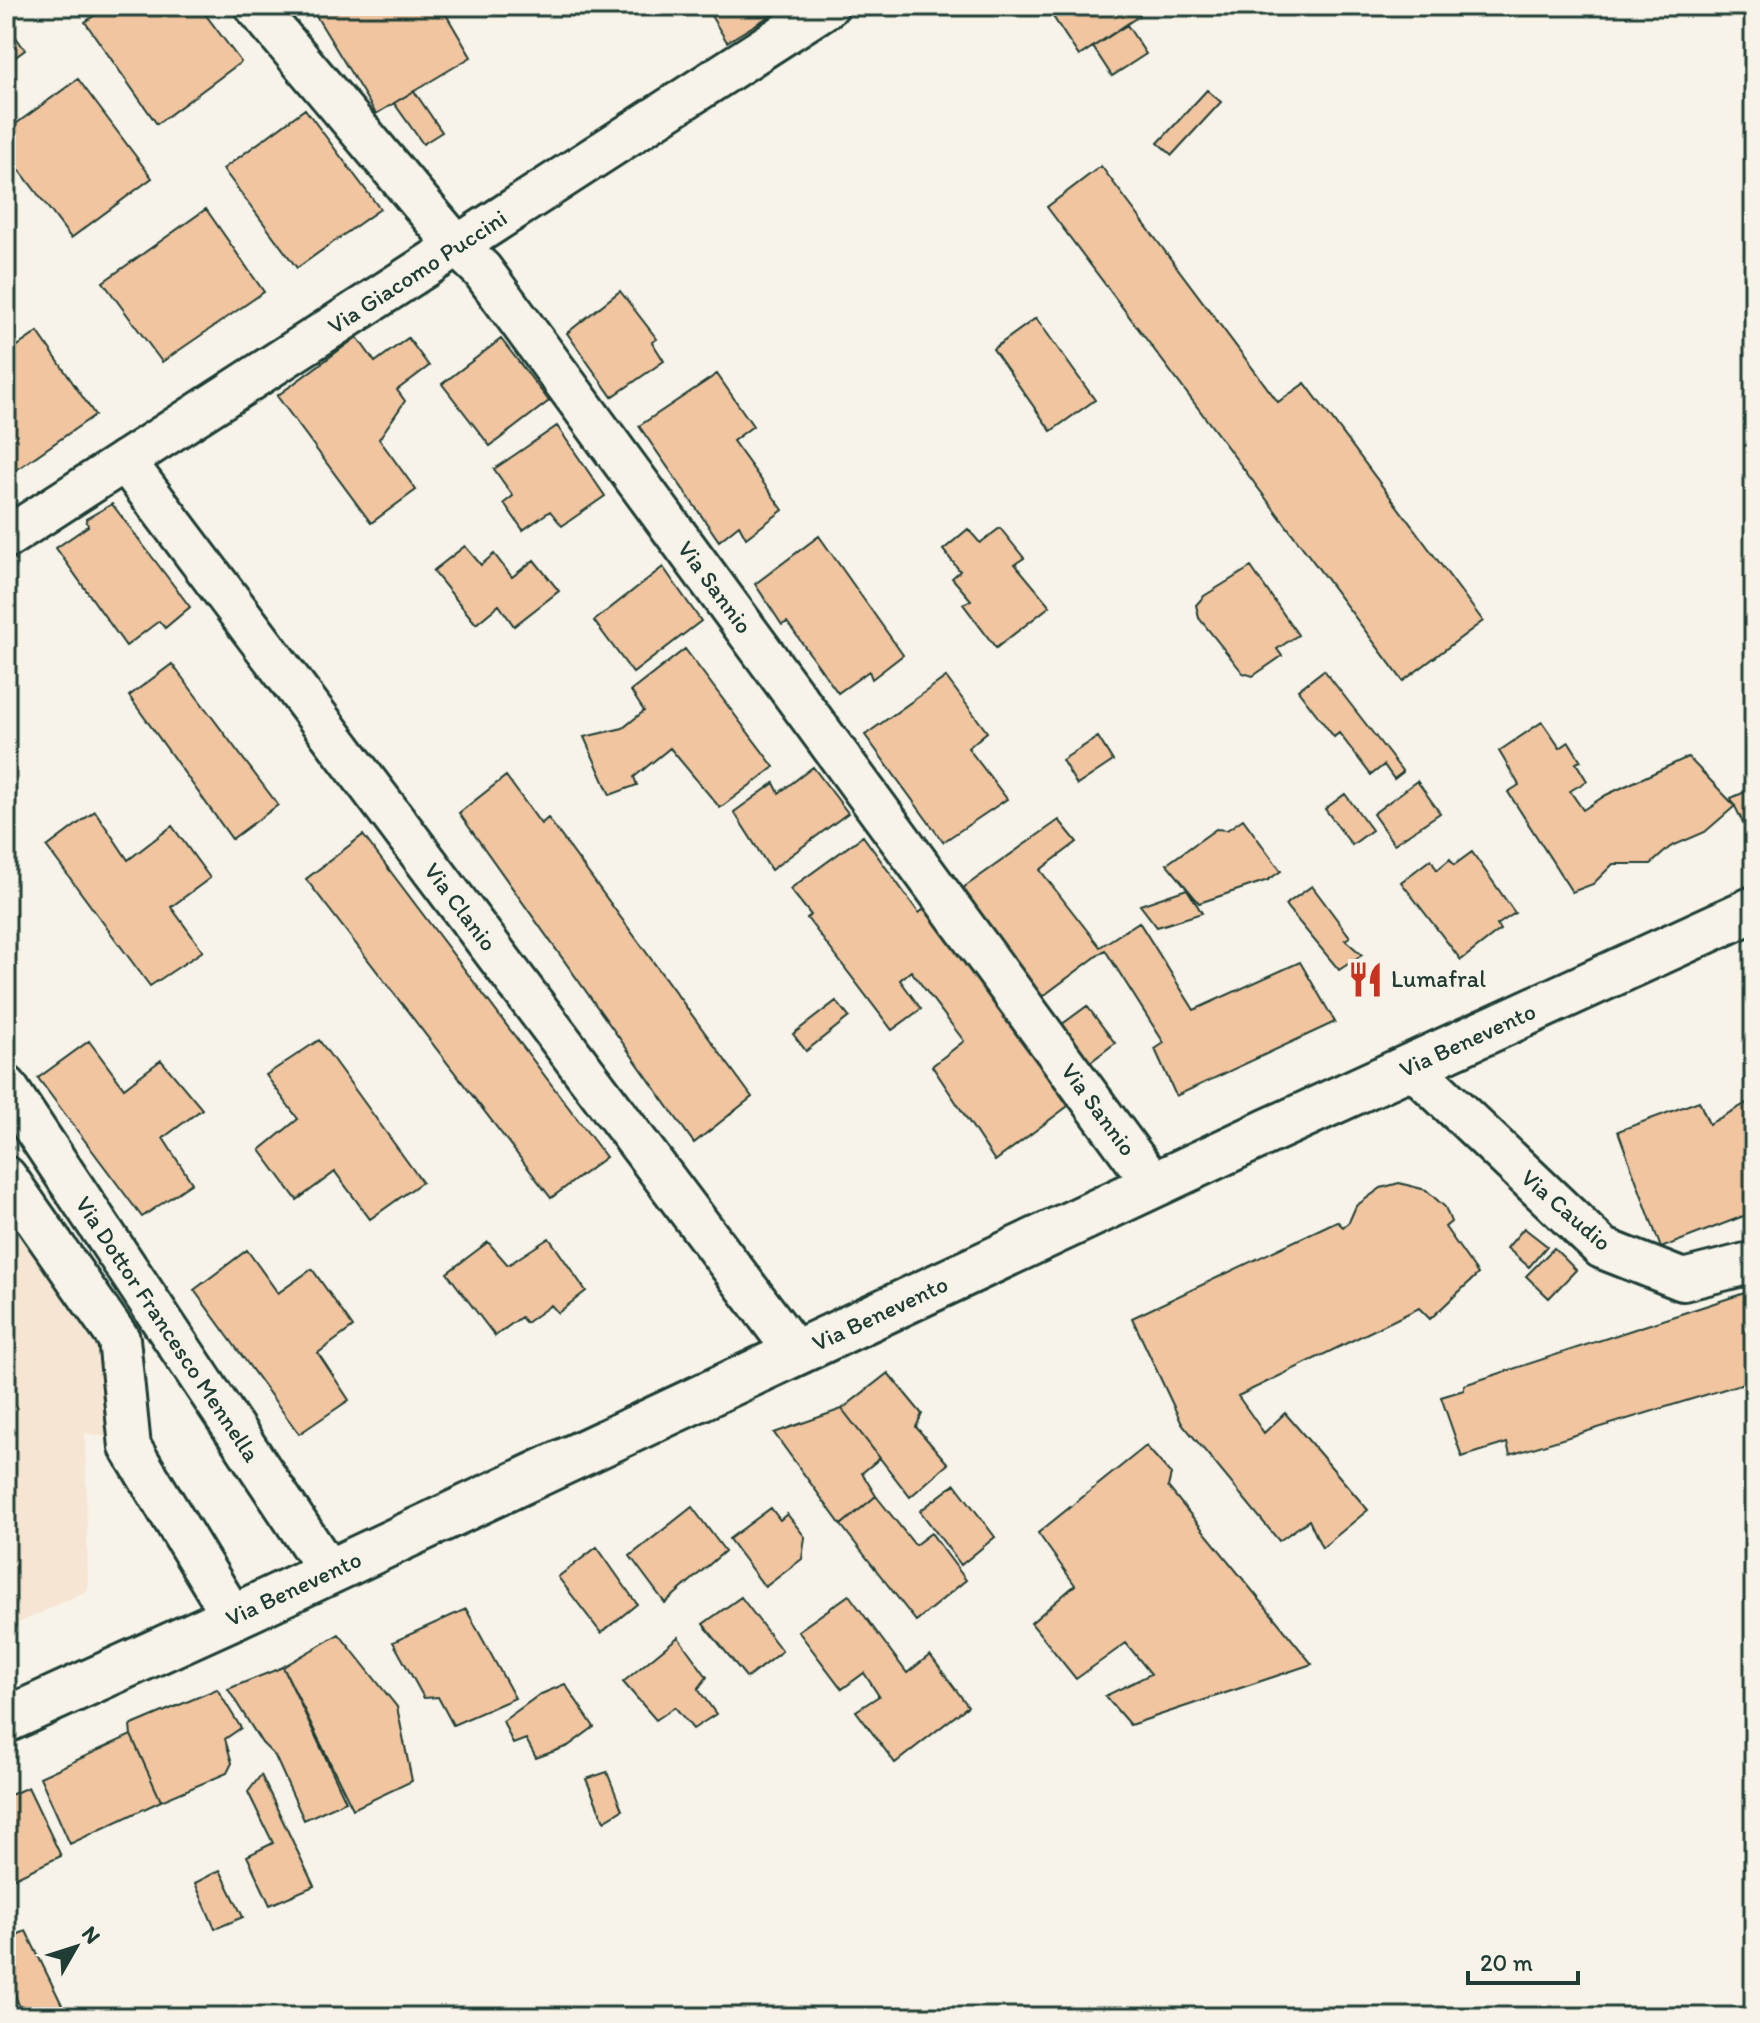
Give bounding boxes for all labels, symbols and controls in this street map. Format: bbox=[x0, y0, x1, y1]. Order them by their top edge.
street label: Via Giacomo Puccini bbox=[322, 203, 512, 340]
street label: Via Sannio bbox=[672, 535, 759, 639]
street label: Via Clanio bbox=[418, 857, 503, 957]
restaurant icon: Lumafral bbox=[1346, 960, 1384, 998]
place label: Lumafral bbox=[1391, 964, 1486, 993]
street label: Via Benevento bbox=[1395, 996, 1540, 1083]
street label: Via Sannio bbox=[1055, 1057, 1143, 1161]
street label: Via Caudio bbox=[1515, 1163, 1617, 1257]
street label: Via Dottor Francesco Mennella bbox=[69, 1191, 267, 1468]
street label: Via Benevento bbox=[807, 1269, 952, 1357]
street label: Via Benevento bbox=[221, 1544, 366, 1632]
north arrow bbox=[36, 1907, 116, 1987]
text: N bbox=[76, 1920, 106, 1949]
scale bar bbox=[1468, 1935, 1578, 1985]
text: 20 m bbox=[1480, 1948, 1533, 1977]

